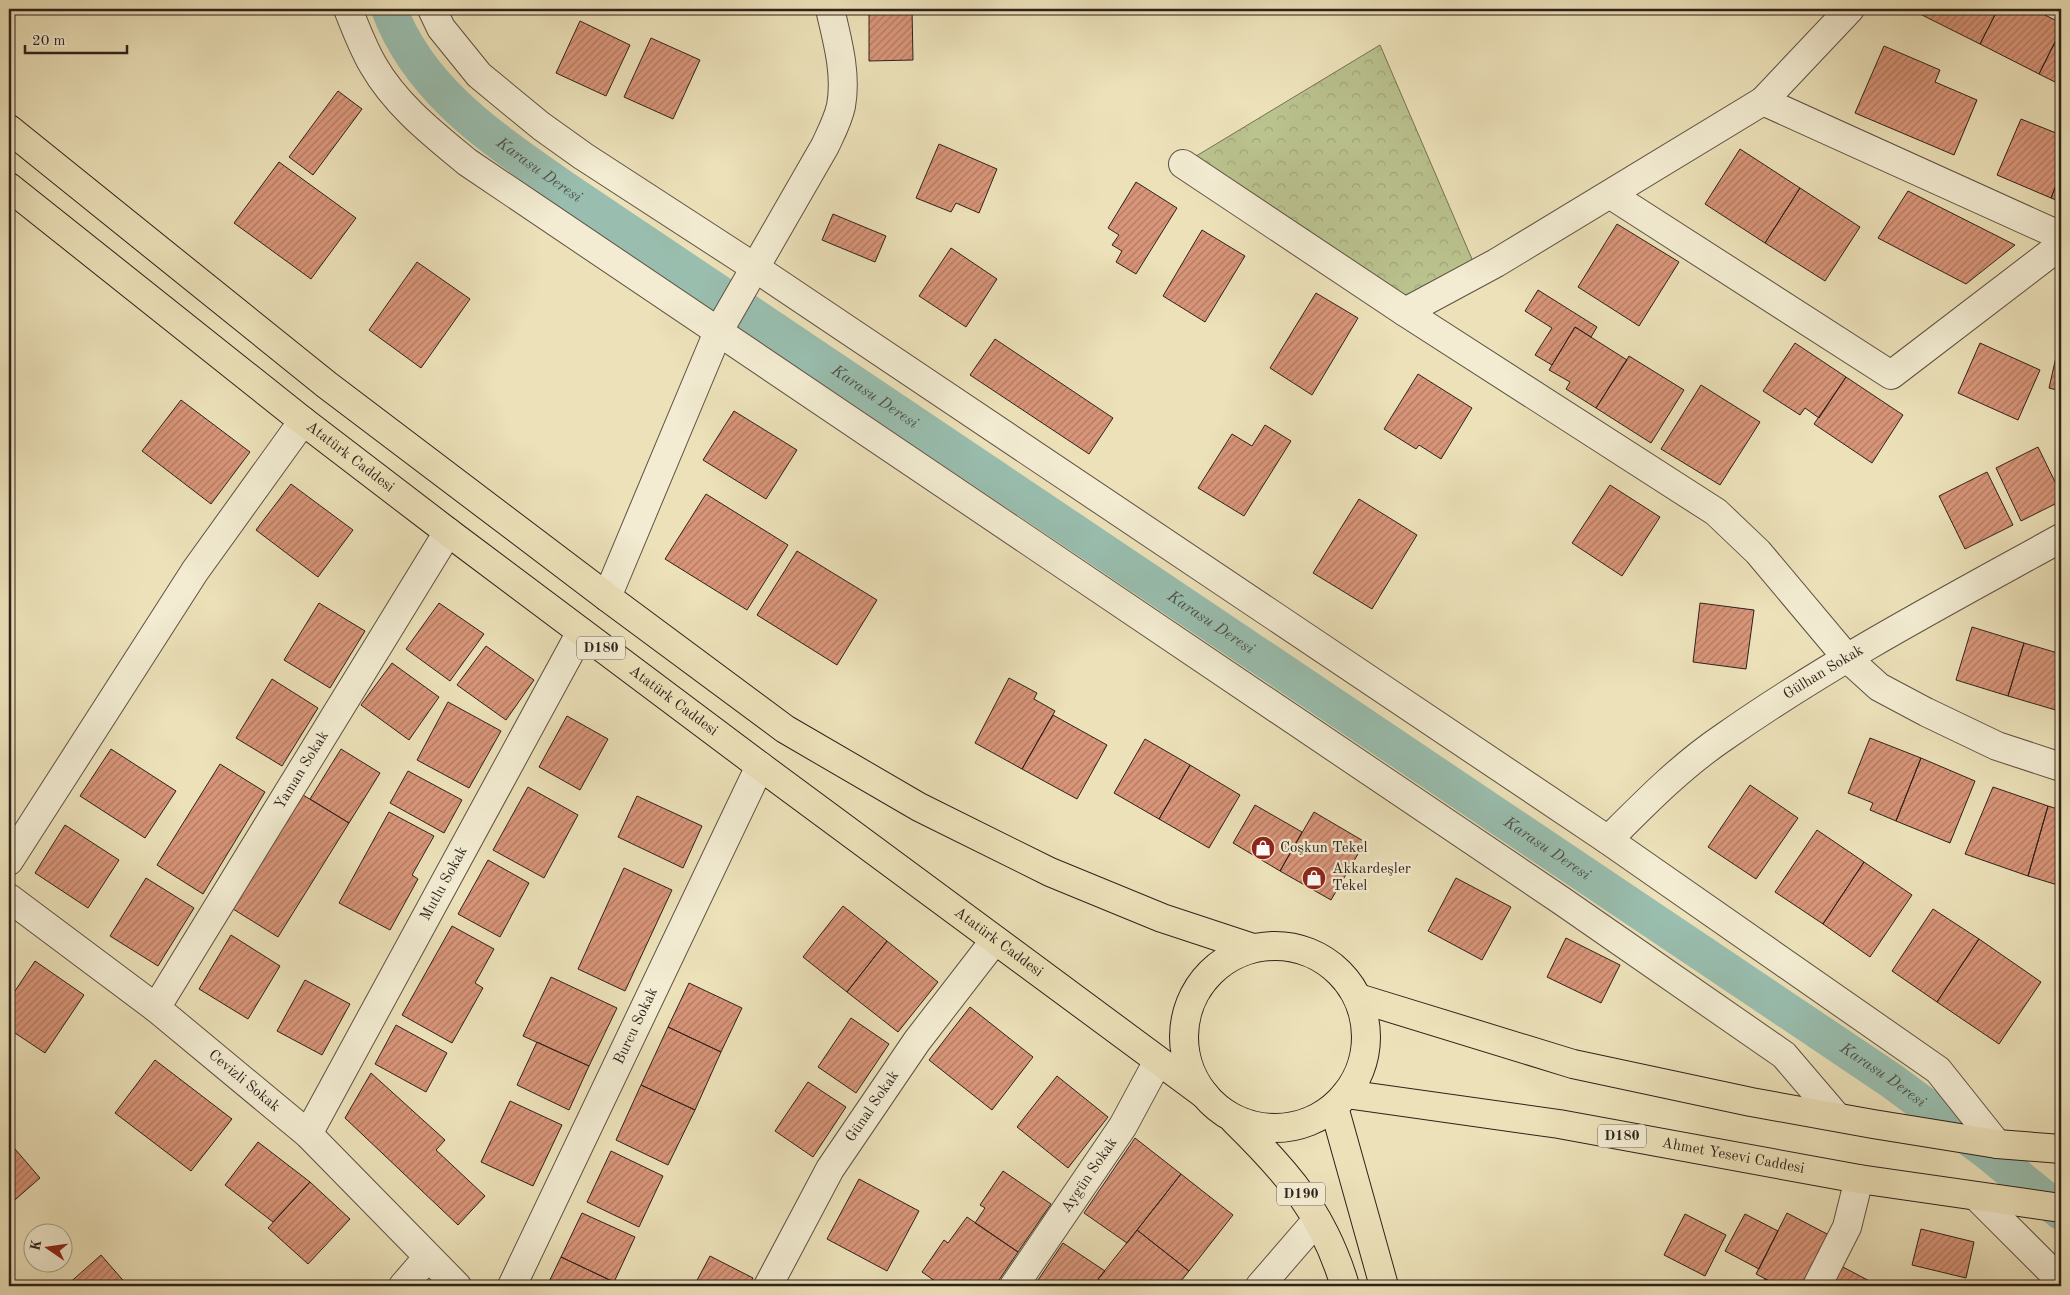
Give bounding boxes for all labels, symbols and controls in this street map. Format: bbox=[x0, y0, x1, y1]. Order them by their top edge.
scale bar bbox=[25, 22, 128, 54]
text: 20 m bbox=[32, 34, 66, 49]
water label: Karasu Deresi bbox=[492, 134, 585, 206]
water label: Karasu Deresi bbox=[827, 362, 921, 432]
street label: Atatürk Caddesi bbox=[303, 419, 397, 495]
water label: Karasu Deresi bbox=[1164, 588, 1257, 658]
road number: D180 bbox=[577, 636, 625, 660]
street label: Gülhan Sokak bbox=[1781, 642, 1866, 703]
street label: Atatürk Caddesi bbox=[626, 663, 720, 739]
street label: Yaman Sokak bbox=[272, 728, 332, 812]
water label: Karasu Deresi bbox=[1500, 814, 1594, 884]
shop icon: Coşkun Tekel bbox=[1250, 835, 1276, 861]
place label: Coşkun Tekel bbox=[1280, 841, 1367, 856]
street label: Mutlu Sokak bbox=[418, 844, 470, 923]
place label: Akkardeşler Tekel bbox=[1332, 862, 1411, 894]
shop icon: Akkardeşler Tekel bbox=[1301, 865, 1327, 891]
street label: Atatürk Caddesi bbox=[951, 905, 1046, 980]
street label: Burcu Sokak bbox=[611, 985, 661, 1067]
water label: Karasu Deresi bbox=[1836, 1040, 1929, 1111]
street label: Cevizli Sokak bbox=[206, 1047, 283, 1115]
street label: Günal Sokak bbox=[843, 1068, 902, 1145]
road number: D180 bbox=[1598, 1124, 1646, 1148]
street label: Aygün Sokak bbox=[1059, 1135, 1120, 1215]
street label: Ahmet Yesevi Caddesi bbox=[1660, 1135, 1806, 1176]
road number: D190 bbox=[1277, 1182, 1325, 1206]
north arrow bbox=[22, 1222, 72, 1272]
text: K bbox=[28, 1238, 44, 1252]

